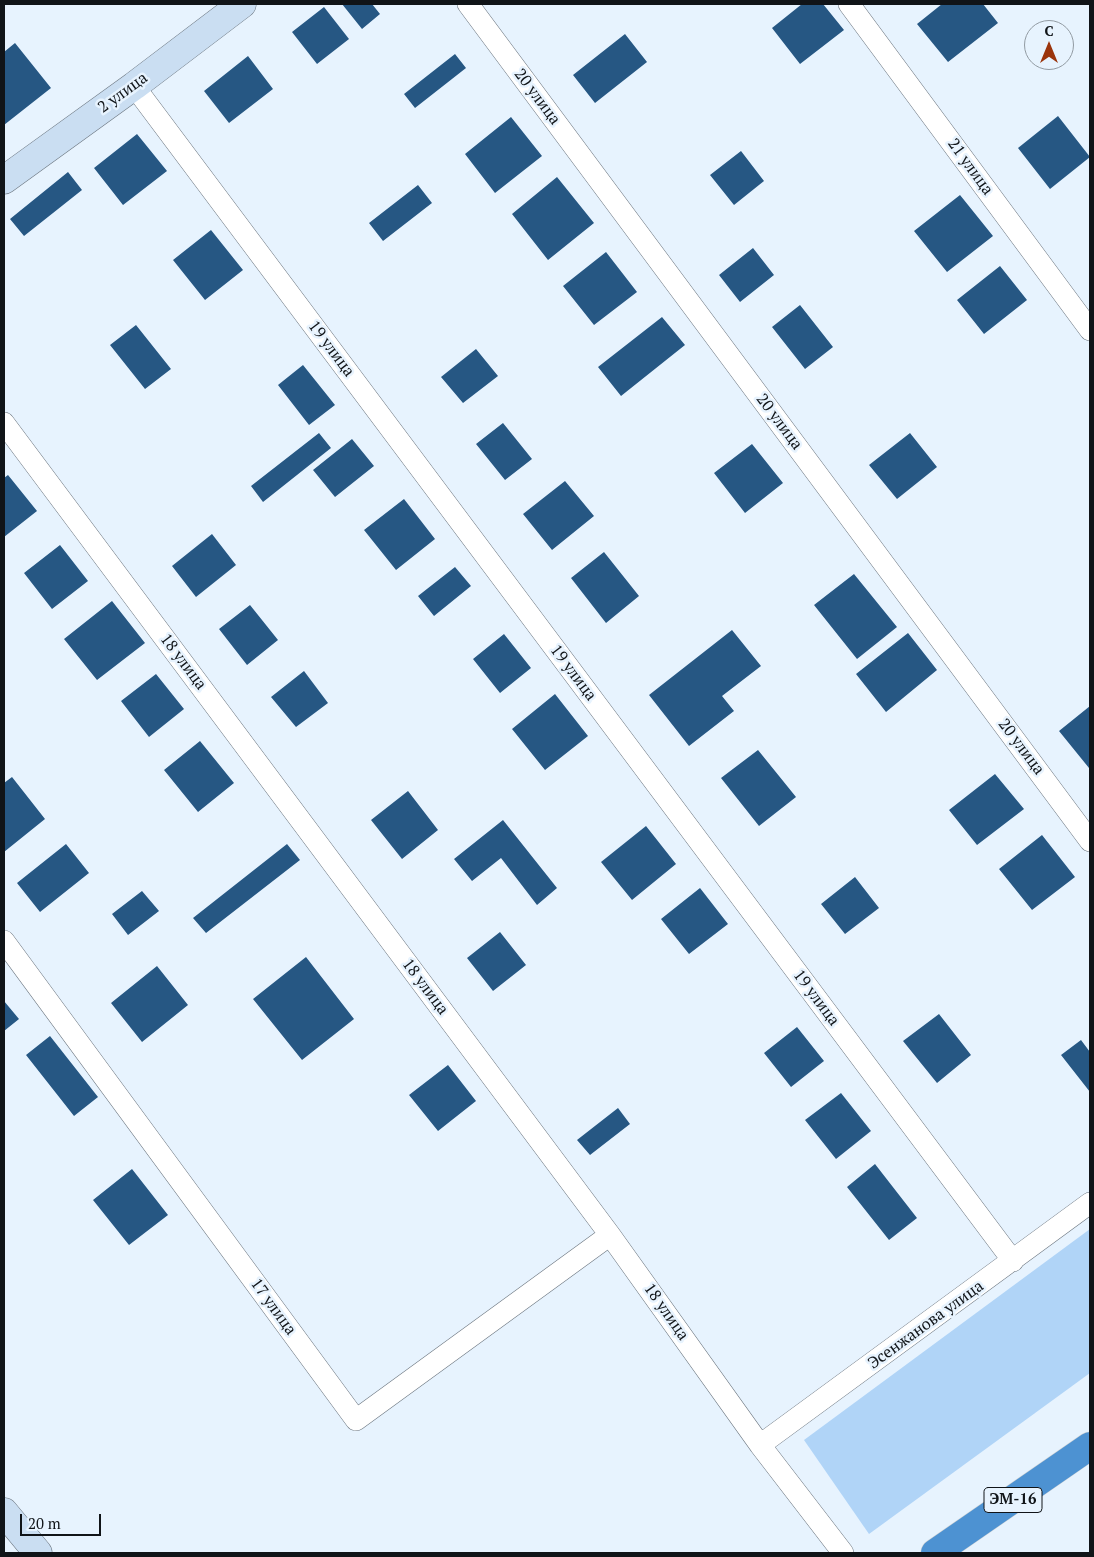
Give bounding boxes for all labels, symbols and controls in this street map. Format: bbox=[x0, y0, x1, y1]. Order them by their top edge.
north arrow bbox=[1024, 20, 1074, 70]
text: С bbox=[1044, 21, 1054, 40]
street label: 20 улица bbox=[510, 65, 564, 129]
street label: 2 улица bbox=[94, 69, 152, 117]
street label: 21 улица bbox=[943, 135, 997, 199]
street label: 19 улица bbox=[304, 317, 358, 381]
street label: 20 улица bbox=[752, 390, 806, 454]
street label: 18 улица bbox=[156, 630, 210, 694]
street label: 19 улица bbox=[546, 641, 600, 705]
street label: 20 улица bbox=[994, 715, 1048, 779]
street label: 18 улица bbox=[398, 955, 452, 1019]
street label: 19 улица bbox=[789, 966, 843, 1030]
street label: 17 улица bbox=[246, 1275, 300, 1339]
street label: Эсенжанова улица bbox=[865, 1277, 987, 1373]
street label: 18 улица bbox=[639, 1280, 693, 1344]
road number: ЭМ-16 bbox=[984, 1488, 1042, 1512]
scale bar bbox=[22, 1504, 104, 1536]
text: 20 m bbox=[28, 1513, 61, 1533]

